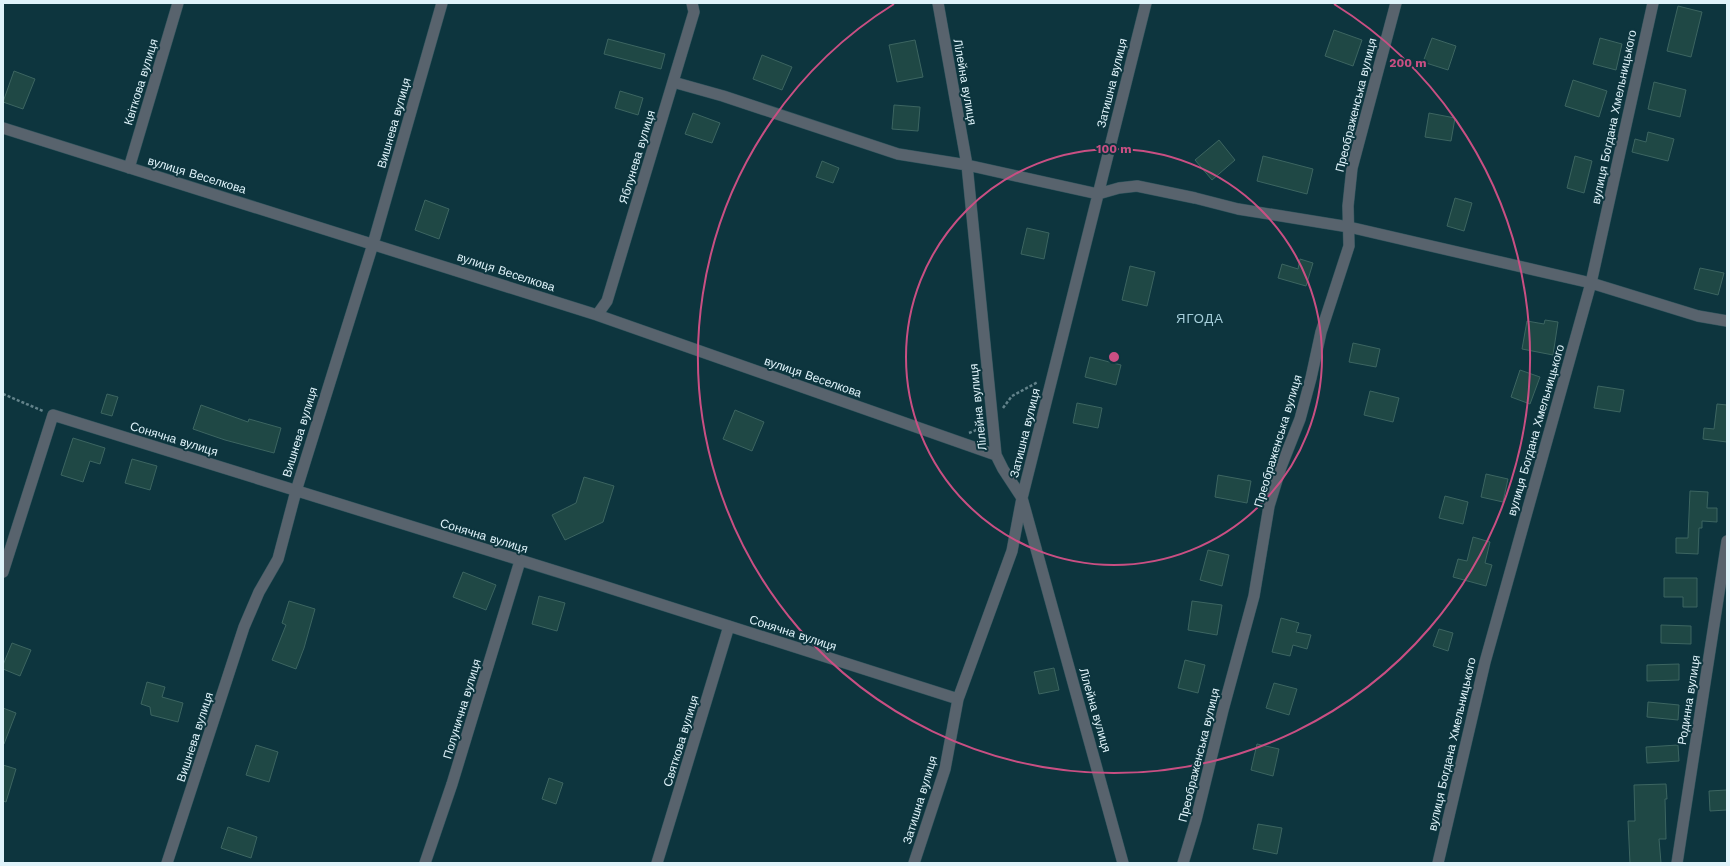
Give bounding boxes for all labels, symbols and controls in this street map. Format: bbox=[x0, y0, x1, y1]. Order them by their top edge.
street label: вулиця Богдана Хмельницького bbox=[1589, 28, 1639, 205]
street label: Квіткова вулиця bbox=[121, 37, 161, 127]
street label: Затишна вулиця bbox=[1094, 37, 1130, 129]
street label: Преображенська вулиця bbox=[1333, 37, 1379, 173]
street label: Лілейна вулиця bbox=[951, 38, 979, 126]
text: 200 m bbox=[1389, 56, 1427, 70]
street label: Вишнева вулиця bbox=[374, 76, 414, 170]
street label: Яблунева вулиця bbox=[616, 108, 658, 206]
text: 100 m bbox=[1096, 142, 1132, 156]
street label: вулиця Веселкова bbox=[146, 153, 248, 197]
street label: вулиця Веселкова bbox=[455, 250, 557, 295]
district label: ЯГОДА bbox=[1176, 311, 1224, 326]
street label: вулиця Богдана Хмельницького bbox=[1505, 342, 1567, 517]
centre of rings bbox=[1107, 350, 1121, 364]
street label: вулиця Веселкова bbox=[763, 354, 864, 400]
street label: Лілейна вулиця bbox=[966, 363, 990, 451]
street label: Преображенська вулиця bbox=[1251, 373, 1305, 509]
street label: Вишнева вулиця bbox=[280, 385, 320, 479]
street label: Затишна вулиця bbox=[1007, 387, 1043, 479]
street label: Сонячна вулиця bbox=[128, 419, 220, 459]
street label: Сонячна вулиця bbox=[438, 516, 530, 556]
street label: Сонячна вулиця bbox=[748, 612, 838, 654]
street label: Родинна вулиця bbox=[1675, 654, 1703, 746]
street label: вулиця Богдана Хмельницького bbox=[1425, 656, 1479, 832]
street label: Полунична вулиця bbox=[440, 657, 484, 761]
street label: Лілейна вулиця bbox=[1076, 666, 1114, 754]
street label: Преображенська вулиця bbox=[1176, 687, 1222, 823]
street label: Вишнева вулиця bbox=[174, 690, 216, 784]
street label: Святкова вулиця bbox=[660, 694, 702, 788]
street label: Затишна вулиця bbox=[900, 754, 940, 846]

